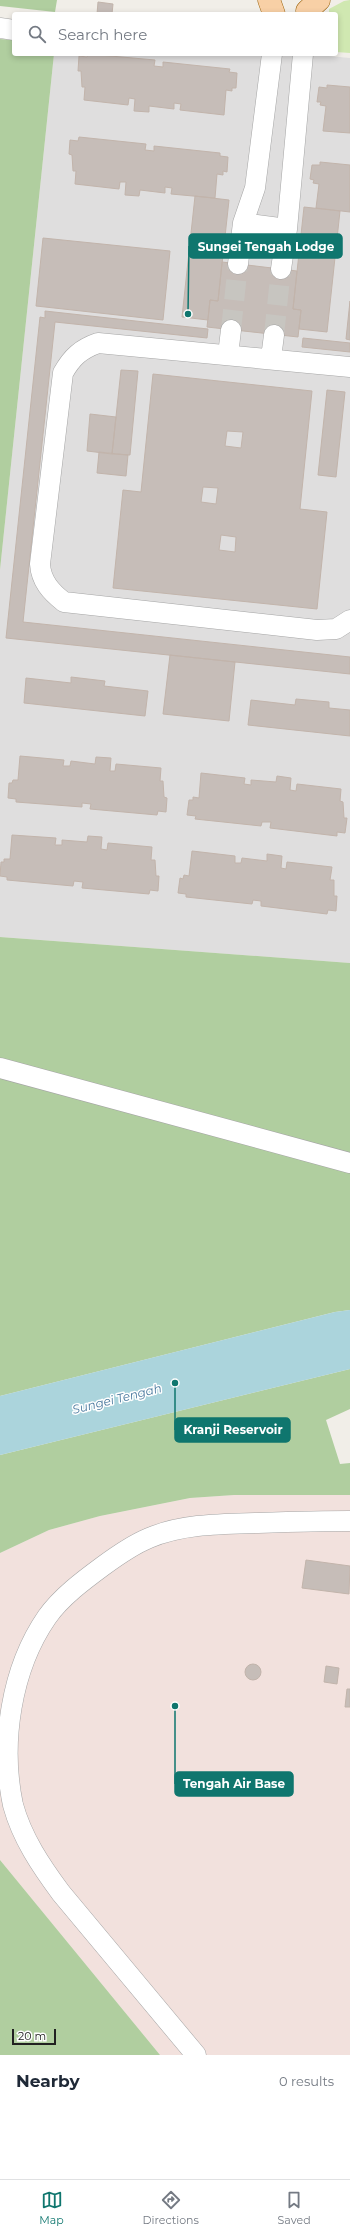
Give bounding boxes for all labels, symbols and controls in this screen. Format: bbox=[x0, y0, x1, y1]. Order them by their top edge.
search box bbox=[12, 12, 338, 56]
icon: search bbox=[26, 23, 48, 45]
text: Search here bbox=[58, 25, 147, 44]
callout: Sungei Tengah Lodge bbox=[189, 234, 342, 258]
text: Sungei Tengah Lodge bbox=[198, 239, 335, 254]
water label: Sungei Tengah bbox=[71, 1380, 163, 1417]
callout: Kranji Reservoir bbox=[175, 1418, 290, 1442]
text: Kranji Reservoir bbox=[183, 1422, 283, 1437]
callout: Tengah Air Base bbox=[175, 1772, 293, 1796]
text: Tengah Air Base bbox=[183, 1776, 285, 1791]
scale bar bbox=[12, 2027, 56, 2046]
text: 20 m bbox=[18, 2029, 46, 2043]
text: Nearby bbox=[16, 2071, 80, 2091]
text: 0 results bbox=[279, 2073, 334, 2089]
tab: Map bbox=[39, 2189, 64, 2227]
tab: Directions bbox=[143, 2189, 199, 2227]
tab: Saved bbox=[278, 2189, 311, 2227]

